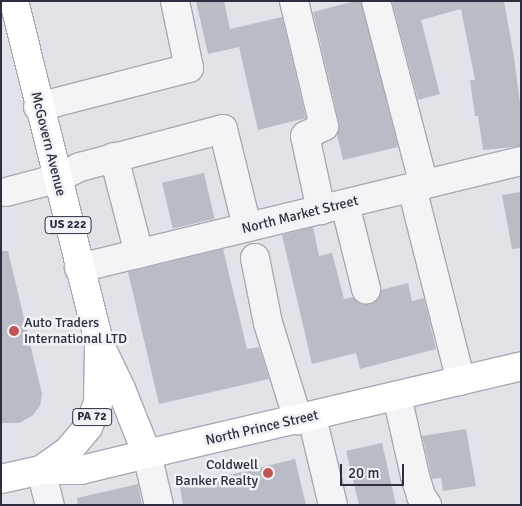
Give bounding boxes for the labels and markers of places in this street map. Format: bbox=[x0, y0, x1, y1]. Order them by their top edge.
place label: Auto Traders International LTD bbox=[24, 315, 127, 348]
marker: Auto Traders International LTD bbox=[8, 325, 20, 337]
place label: Coldwell Banker Realty bbox=[175, 457, 258, 490]
marker: Coldwell Banker Realty bbox=[262, 467, 274, 479]

